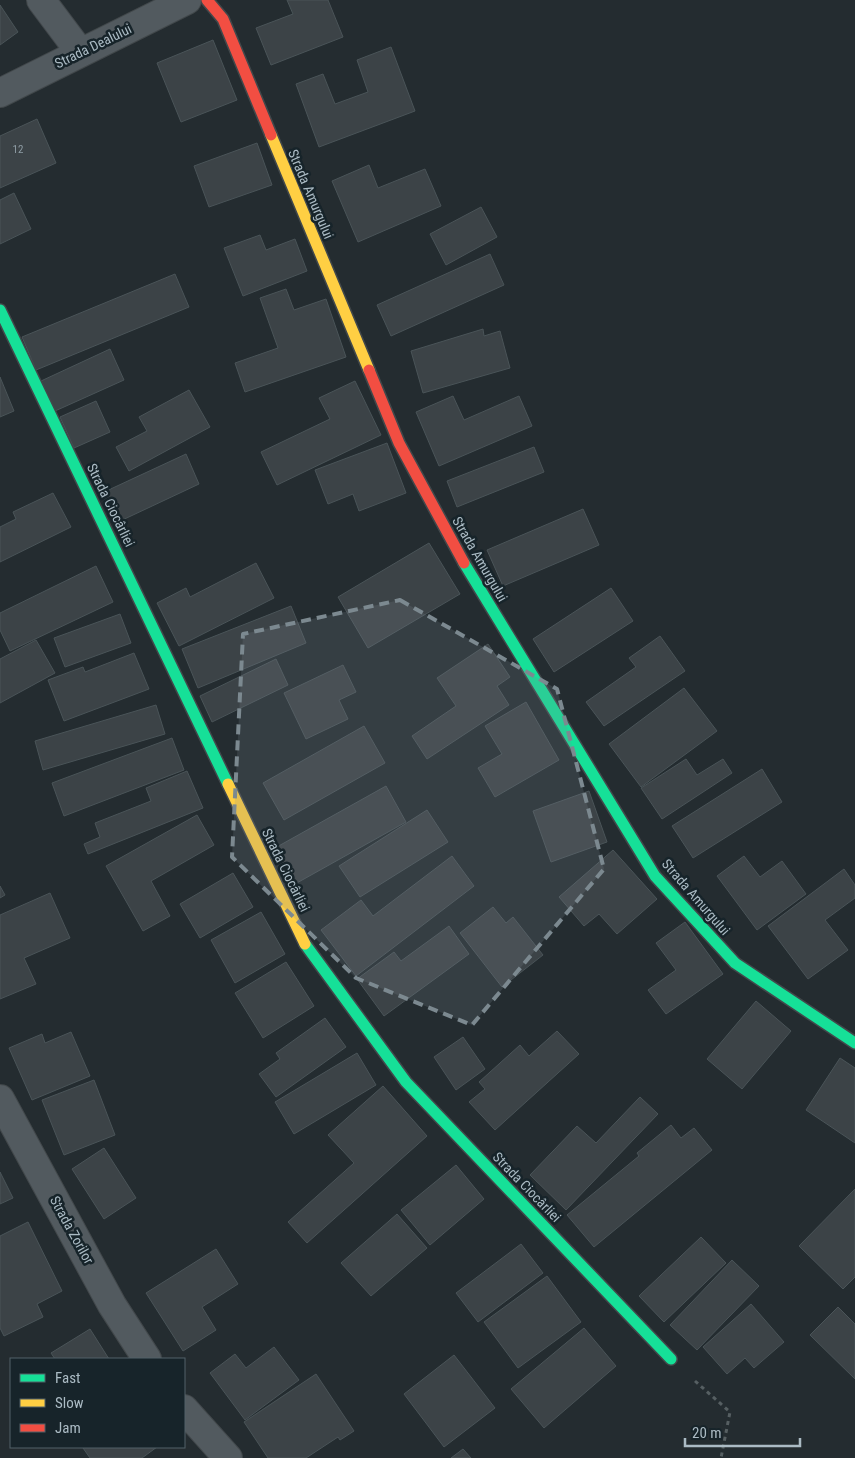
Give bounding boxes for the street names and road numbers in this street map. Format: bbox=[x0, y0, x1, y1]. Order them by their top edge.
street label: Strada Dealului bbox=[52, 21, 134, 71]
street label: Strada Amurgului bbox=[285, 147, 337, 241]
street label: Strada Ciocârliei bbox=[84, 461, 138, 549]
street label: Strada Amurgului bbox=[449, 514, 511, 604]
street label: Strada Ciocârliei bbox=[259, 826, 313, 914]
street label: Strada Amurgului bbox=[659, 856, 733, 938]
street label: Strada Ciocârliei bbox=[490, 1149, 564, 1225]
street label: Strada Zorilor bbox=[47, 1193, 97, 1267]

